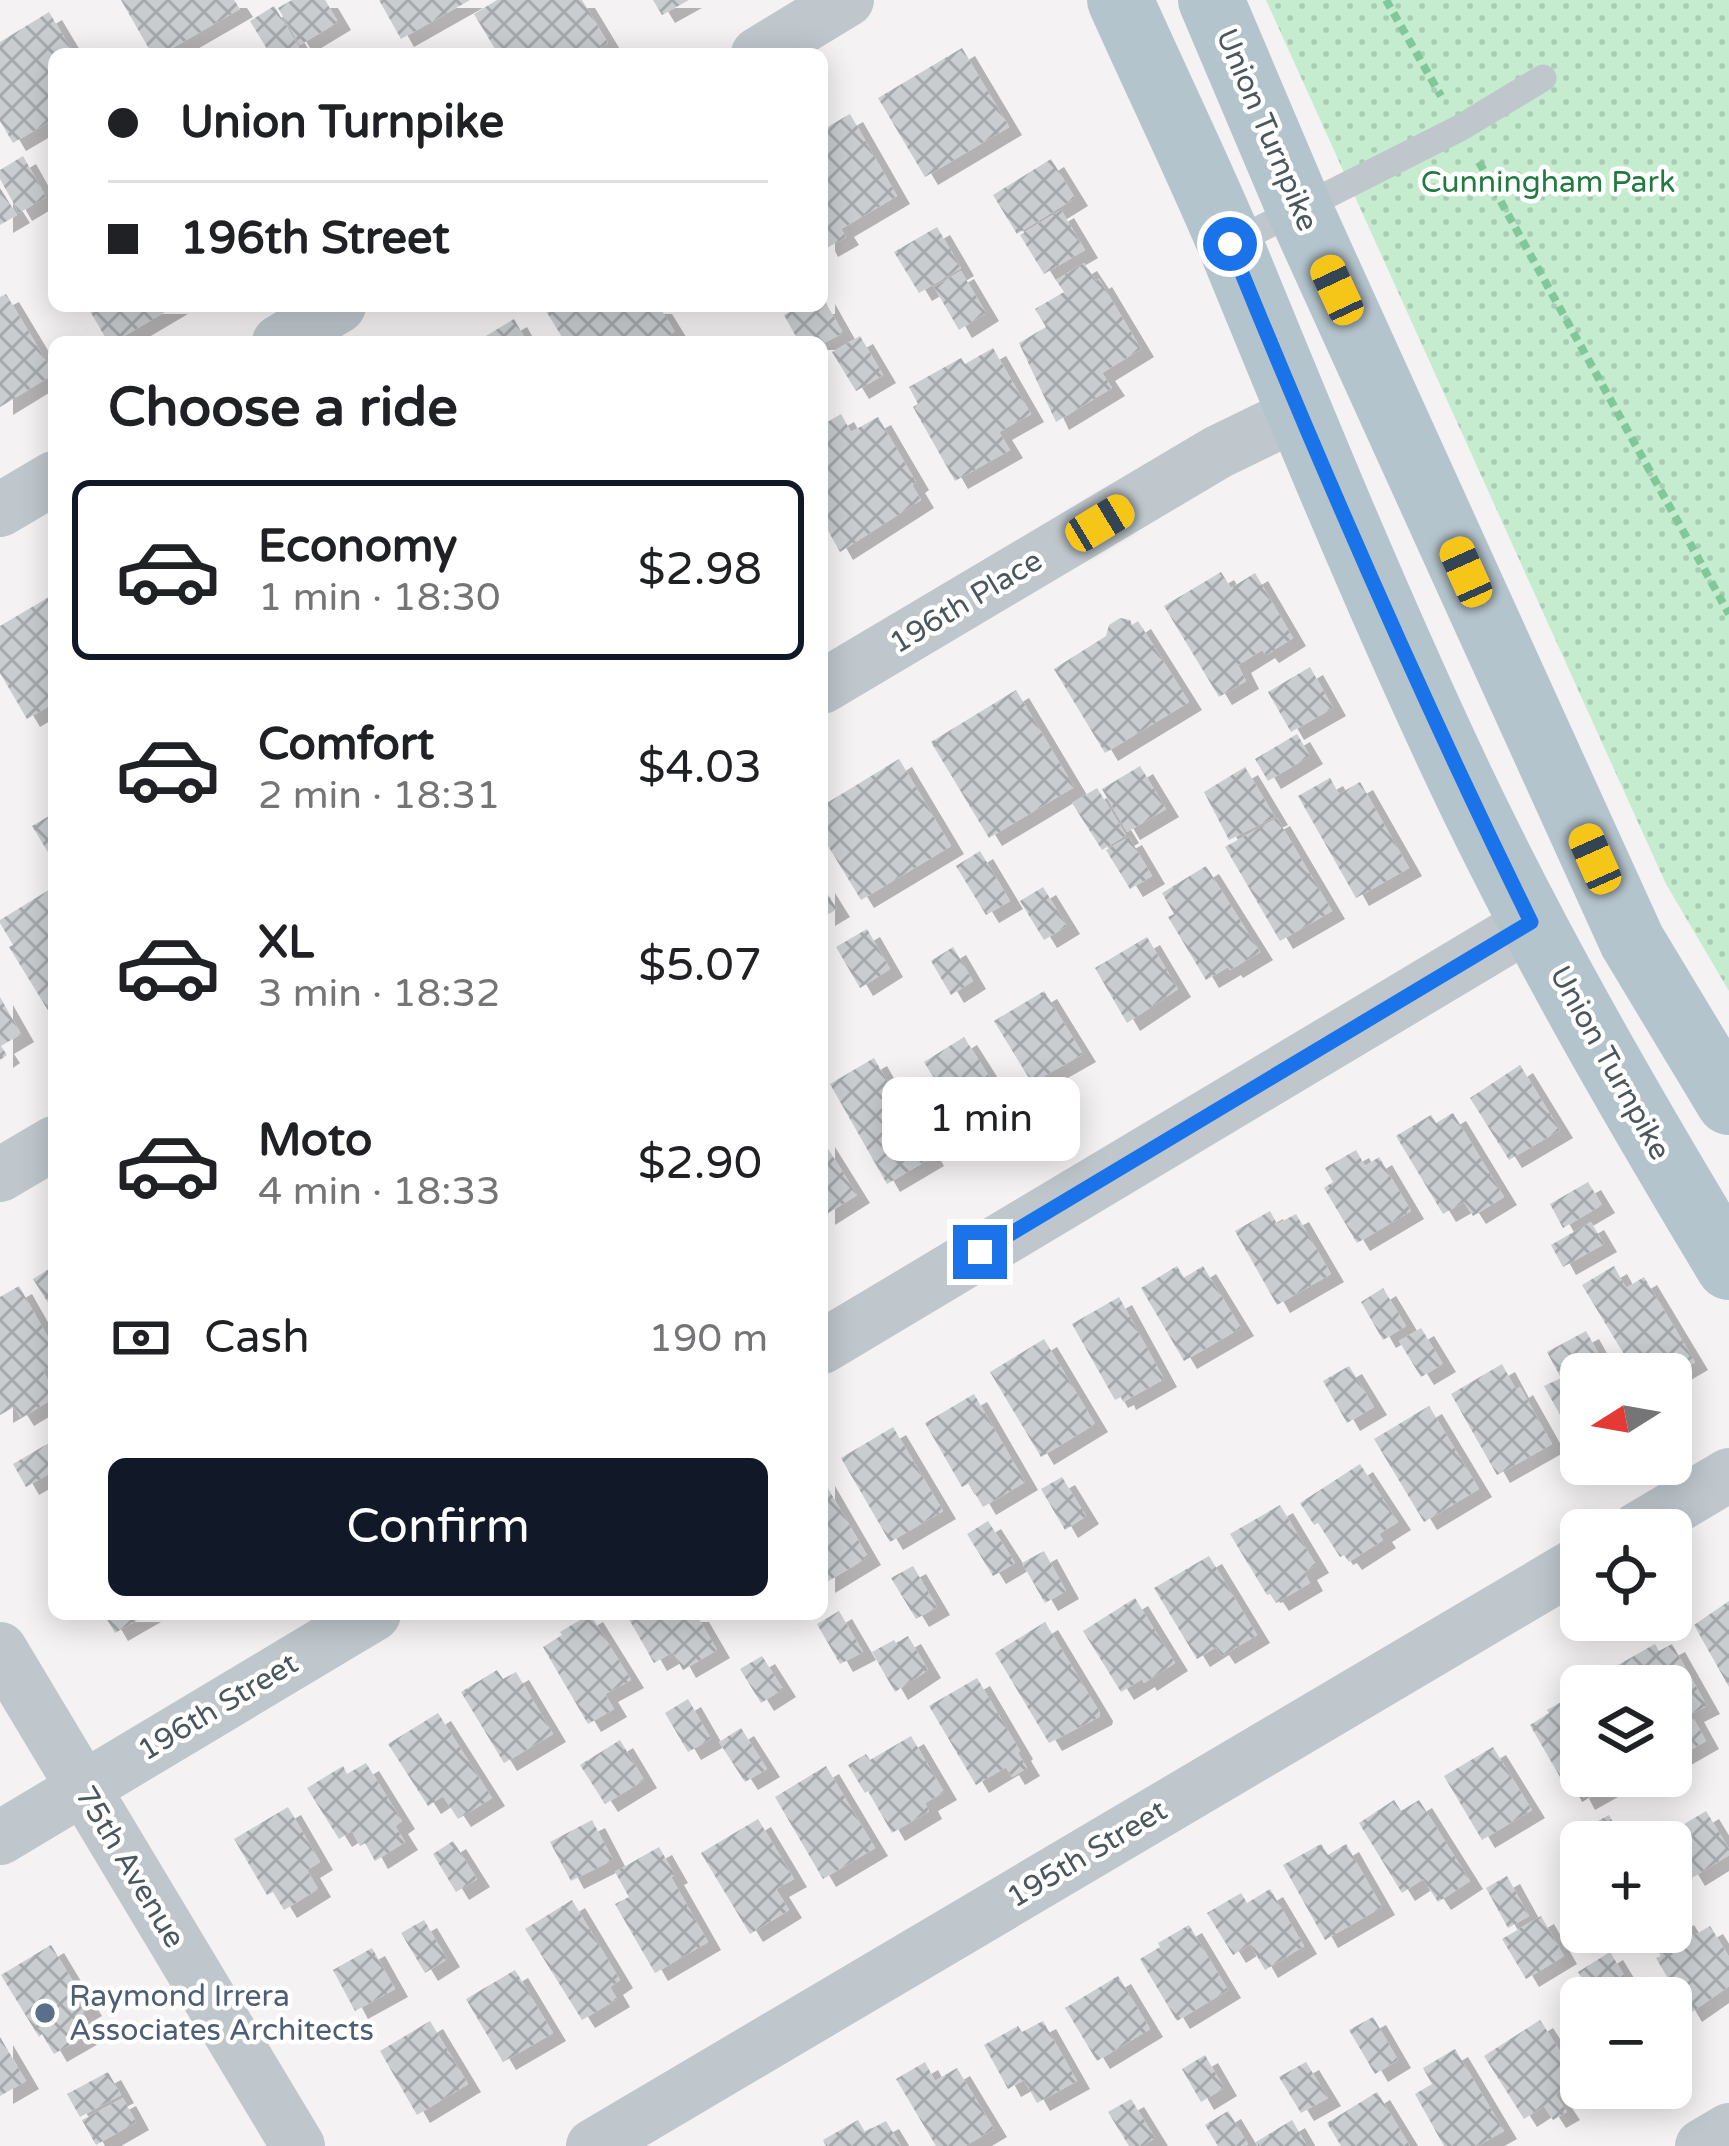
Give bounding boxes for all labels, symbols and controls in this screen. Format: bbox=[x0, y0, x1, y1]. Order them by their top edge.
street label: Union Turnpike bbox=[1208, 23, 1326, 237]
text: Union Turnpike bbox=[180, 96, 504, 150]
park label: Cunningham Park bbox=[1421, 164, 1675, 201]
text: 196th Street bbox=[180, 212, 450, 266]
route start bbox=[1203, 217, 1257, 271]
car bbox=[1305, 250, 1369, 330]
text: Choose a ride bbox=[108, 375, 458, 440]
car bbox=[1060, 489, 1140, 557]
icon: car bbox=[114, 516, 222, 624]
text: Economy bbox=[258, 520, 457, 574]
car bbox=[1435, 532, 1497, 612]
street label: 196th Place bbox=[883, 542, 1049, 662]
text: $2.98 bbox=[638, 543, 762, 597]
text: 1 min · 18:30 bbox=[258, 574, 500, 621]
icon: car bbox=[114, 714, 222, 822]
text: Comfort bbox=[258, 718, 434, 772]
text: $4.03 bbox=[638, 741, 762, 795]
text: 2 min · 18:31 bbox=[258, 772, 500, 819]
car bbox=[1564, 819, 1626, 899]
icon: car bbox=[114, 912, 222, 1020]
text: XL bbox=[258, 916, 314, 970]
text: $5.07 bbox=[638, 939, 762, 993]
street label: Union Turnpike bbox=[1541, 959, 1679, 1167]
text: 3 min · 18:32 bbox=[258, 970, 500, 1017]
callout: 1 min bbox=[881, 1078, 1079, 1162]
text: 1 min bbox=[929, 1095, 1033, 1142]
icon: car bbox=[114, 1110, 222, 1218]
text: Moto bbox=[258, 1114, 372, 1168]
text: $2.90 bbox=[638, 1137, 762, 1191]
text: 4 min · 18:33 bbox=[258, 1168, 500, 1215]
route end bbox=[953, 1225, 1007, 1279]
icon: cash bbox=[108, 1305, 174, 1371]
text: Cash bbox=[204, 1311, 310, 1365]
text: 190 m bbox=[649, 1315, 768, 1362]
north arrow bbox=[1560, 1353, 1692, 1485]
map controls bbox=[1560, 1353, 1692, 2109]
button: Confirm bbox=[108, 1458, 768, 1596]
button: locate bbox=[1560, 1509, 1692, 1641]
street label: 196th Street bbox=[131, 1645, 305, 1769]
button: layers bbox=[1560, 1665, 1692, 1797]
street label: 75th Avenue bbox=[67, 1779, 193, 1955]
street label: 195th Street bbox=[1000, 1792, 1174, 1916]
button: + bbox=[1560, 1821, 1692, 1953]
button: − bbox=[1560, 1977, 1692, 2109]
place label: Raymond Irrera Associates Architects bbox=[69, 1978, 374, 2049]
marker: Raymond Irrera Associates Architects bbox=[32, 2000, 58, 2026]

